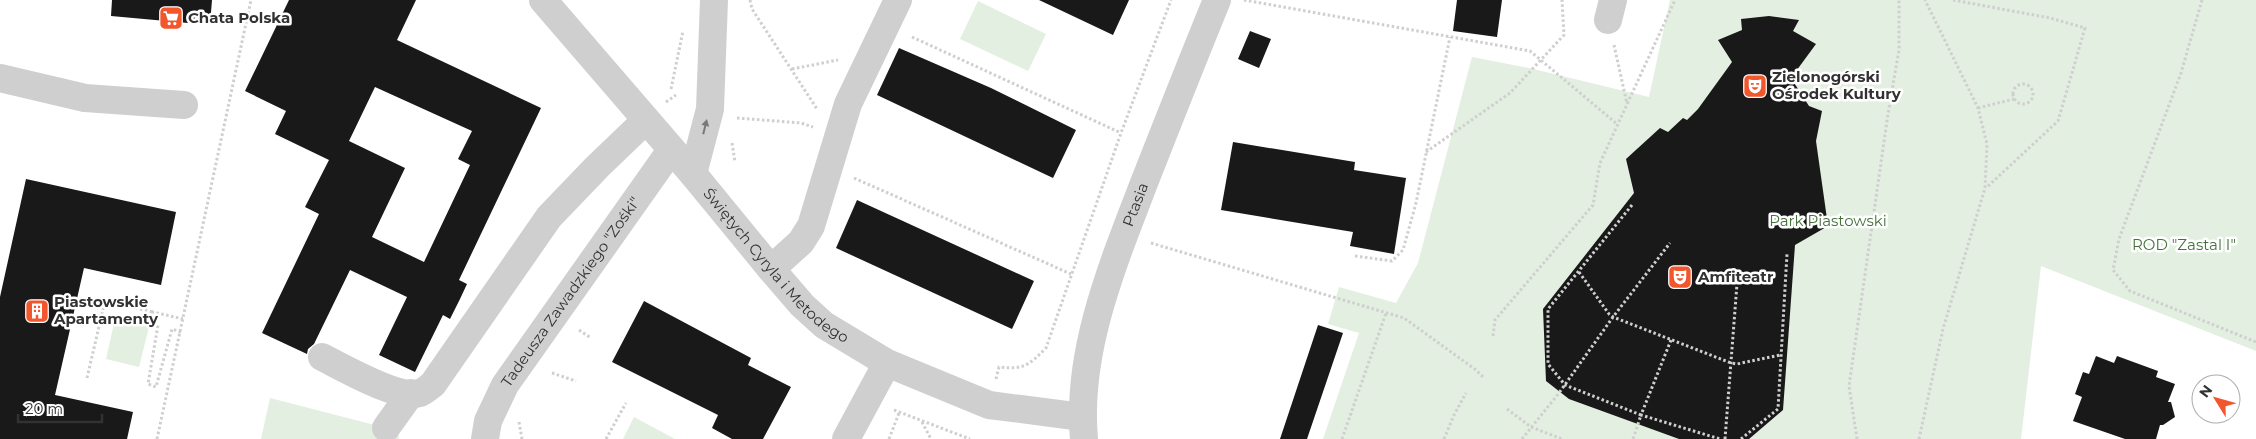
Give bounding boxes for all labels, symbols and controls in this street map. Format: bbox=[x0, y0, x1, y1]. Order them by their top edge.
supermarket icon: Chata Polska bbox=[158, 5, 184, 31]
place label: Chata Polska bbox=[188, 8, 290, 27]
place label: Zielonogórski Ośrodek Kultury bbox=[1772, 67, 1902, 103]
theatre icon: Zielonogórski Ośrodek Kultury bbox=[1742, 73, 1768, 99]
one-way arrow bbox=[701, 119, 709, 134]
street label: Ptasia bbox=[1118, 180, 1152, 229]
street label: Świętych Cyryla i Metodego bbox=[699, 184, 853, 347]
street label: Tadeusza Zawadzkiego "Zośki" bbox=[497, 193, 644, 390]
park label: Park Piastowski bbox=[1769, 211, 1887, 230]
park label: ROD "Zastal I" bbox=[2132, 235, 2236, 254]
theatre icon: Amfiteatr bbox=[1667, 264, 1693, 290]
place label: Amfiteatr bbox=[1697, 267, 1774, 286]
place label: Piastowskie Apartamenty bbox=[53, 292, 159, 328]
building icon: Piastowskie Apartamenty bbox=[24, 298, 50, 324]
north arrow bbox=[2191, 374, 2241, 424]
text: N bbox=[2195, 381, 2216, 401]
scale bar bbox=[18, 392, 101, 424]
text: 20 m bbox=[25, 399, 63, 418]

